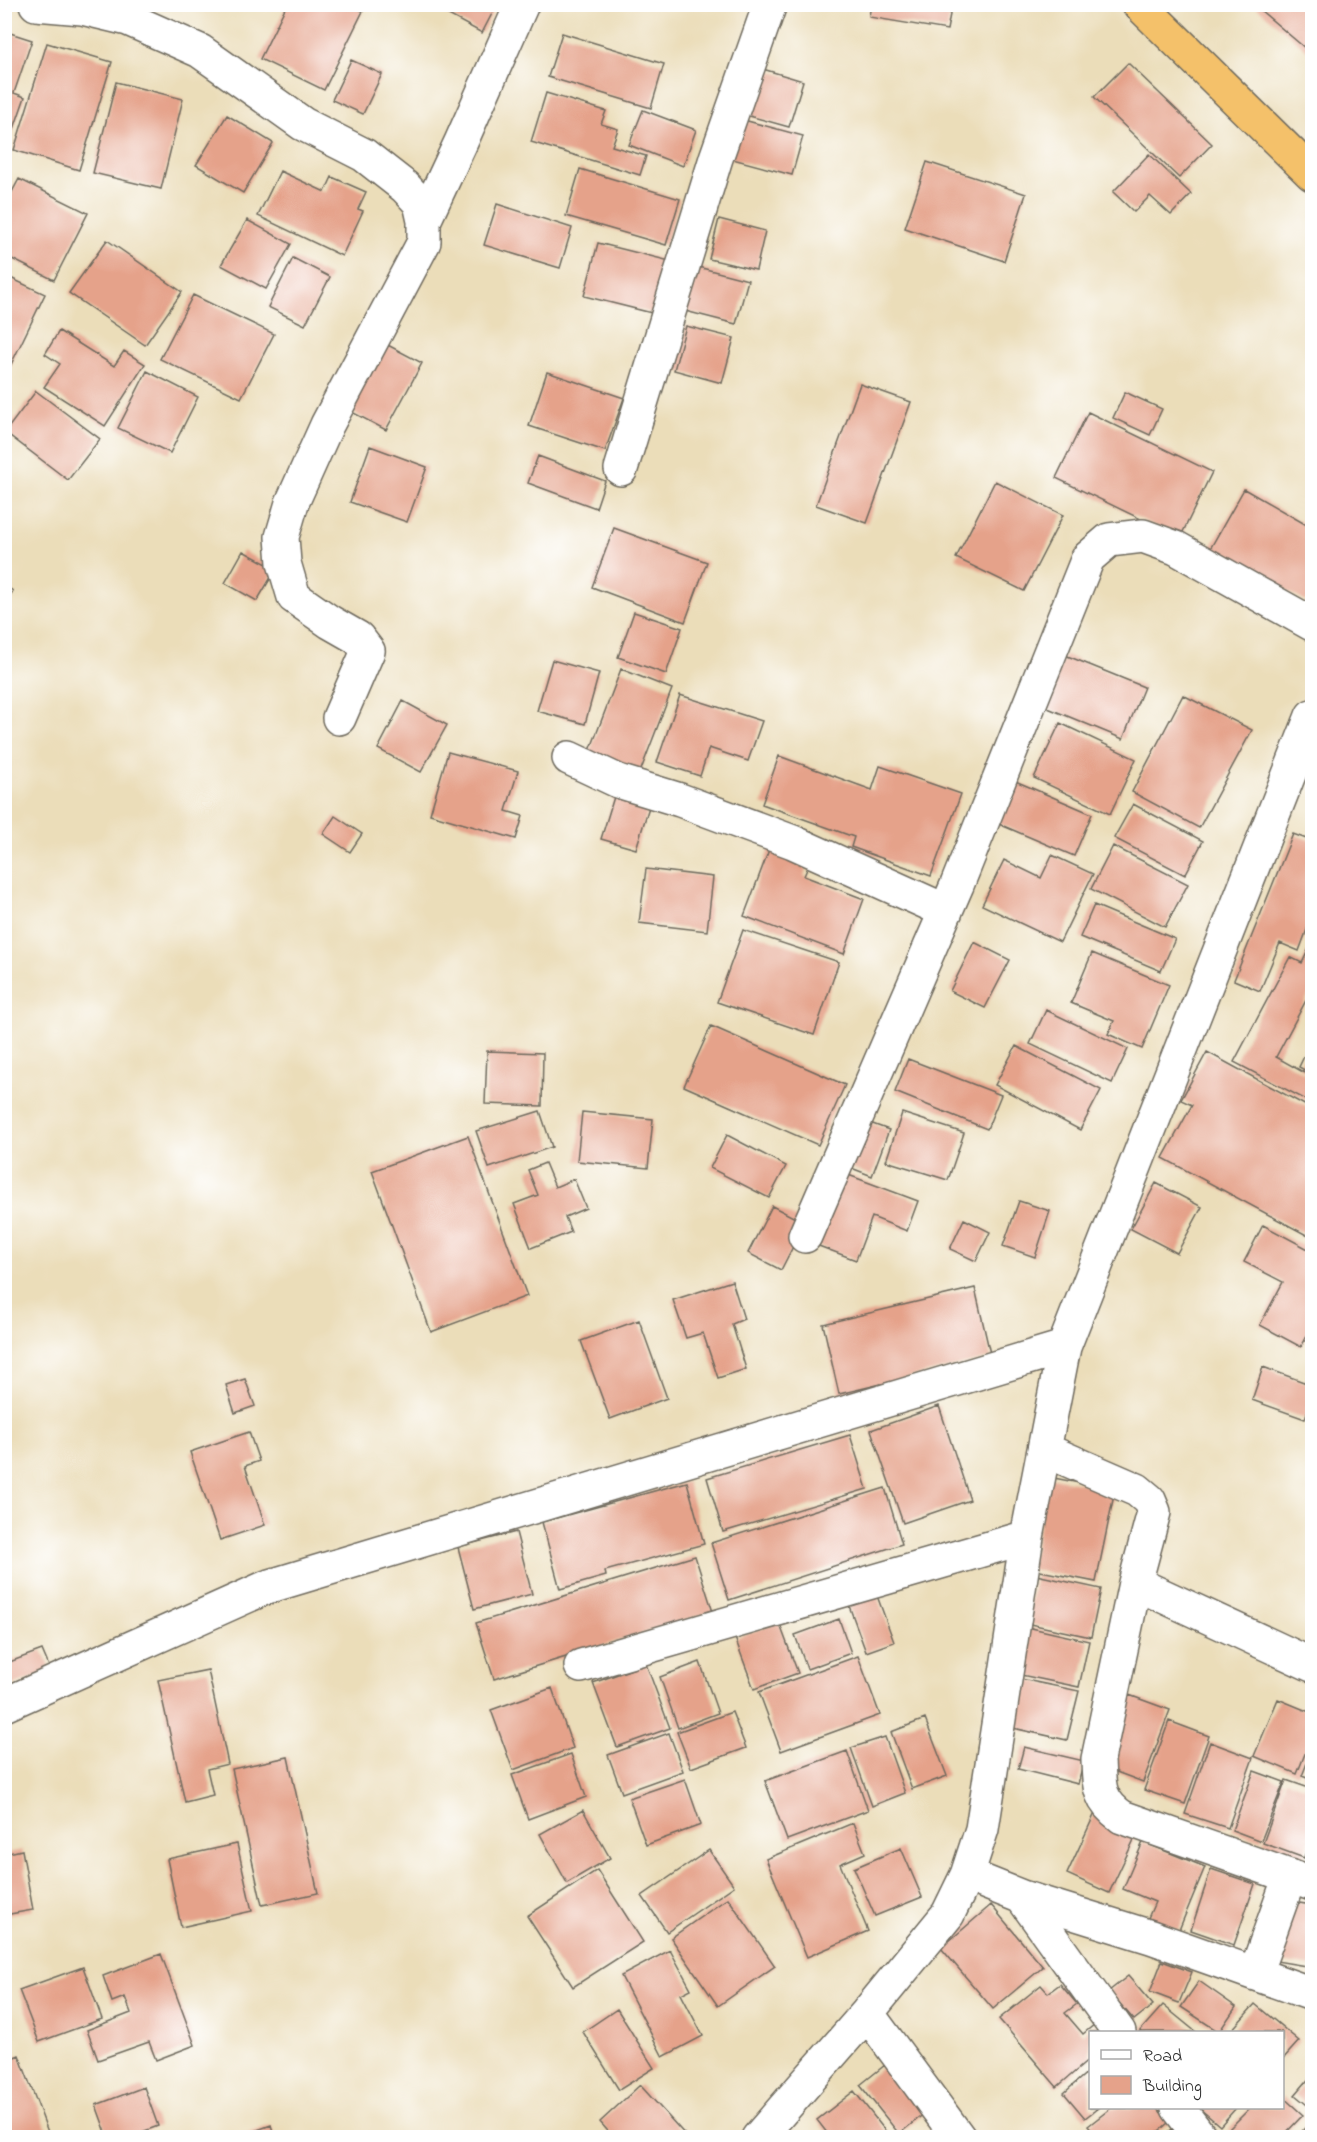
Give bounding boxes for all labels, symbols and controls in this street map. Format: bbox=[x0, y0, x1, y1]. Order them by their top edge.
legend bbox=[1089, 2031, 1284, 2109]
text: Road bbox=[1143, 2044, 1182, 2070]
text: Building bbox=[1142, 2074, 1202, 2101]

